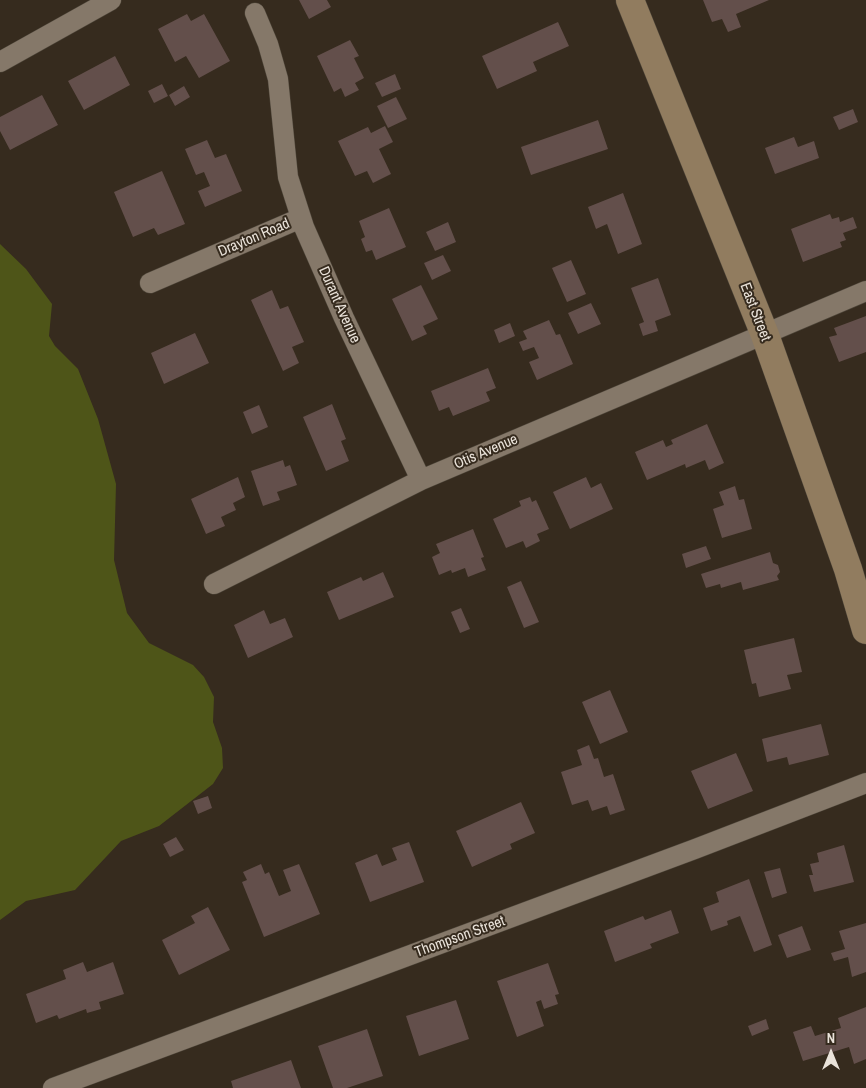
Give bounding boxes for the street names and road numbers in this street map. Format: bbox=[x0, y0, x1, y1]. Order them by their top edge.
street label: Drayton Road bbox=[216, 215, 292, 261]
street label: Durant Avenue bbox=[314, 264, 364, 346]
street label: East Street bbox=[736, 280, 774, 344]
street label: Otis Avenue bbox=[451, 431, 521, 473]
street label: Thompson Street bbox=[413, 912, 507, 962]

